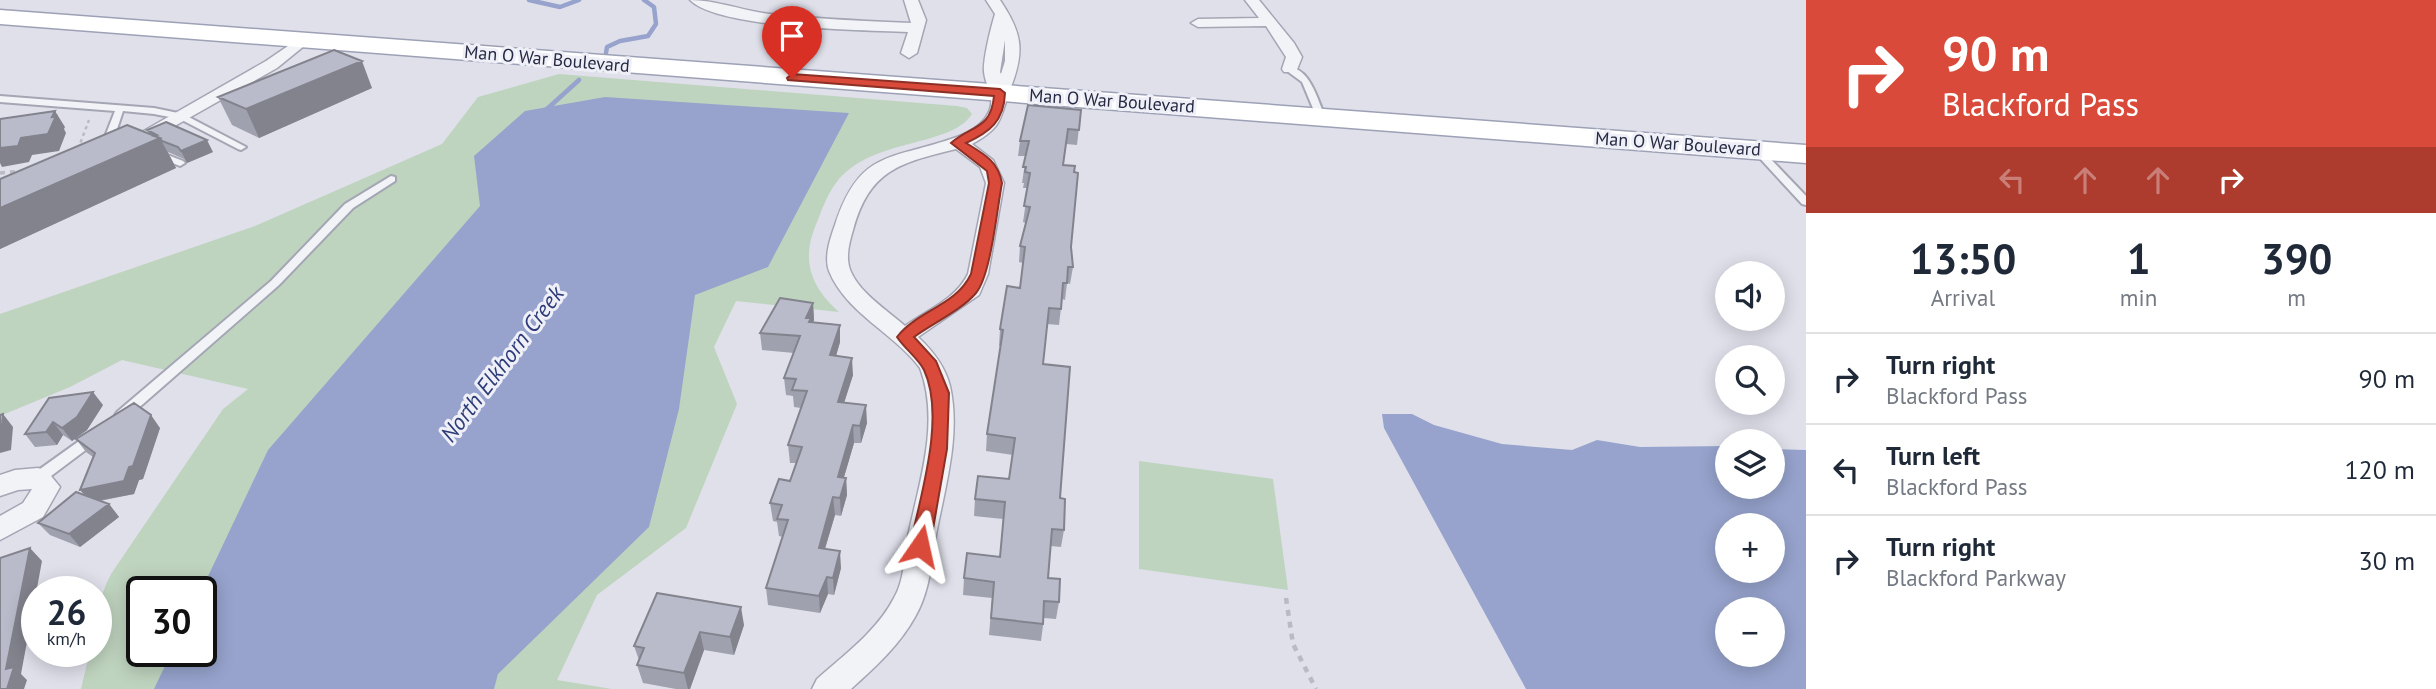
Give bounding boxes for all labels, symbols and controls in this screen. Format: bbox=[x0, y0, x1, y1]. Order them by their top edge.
pin bbox=[762, 6, 822, 78]
icon: arrive bbox=[773, 17, 811, 55]
text: 90 m bbox=[1942, 21, 2049, 85]
icon: right bbox=[1827, 28, 1918, 119]
street label: Man O War Boulevard bbox=[463, 40, 631, 77]
street label: Man O War Boulevard bbox=[1028, 83, 1196, 118]
text: Blackford Pass bbox=[1942, 83, 2139, 125]
street label: Man O War Boulevard bbox=[1594, 126, 1762, 161]
icon: left bbox=[1993, 161, 2031, 199]
icon: ahead bbox=[2066, 161, 2104, 199]
icon: ahead bbox=[2139, 161, 2177, 199]
icon: right bbox=[2212, 161, 2250, 199]
text: 13:50 bbox=[1910, 231, 2016, 286]
text: 1 bbox=[2127, 231, 2150, 286]
text: 390 bbox=[2261, 231, 2332, 286]
map controls bbox=[1715, 261, 1785, 667]
button: sound bbox=[1715, 261, 1785, 331]
water label: North Elkhorn Creek bbox=[434, 279, 571, 447]
text: Arrival bbox=[1931, 283, 1995, 312]
text: min bbox=[2120, 283, 2157, 312]
text: m bbox=[2287, 283, 2306, 312]
button: search bbox=[1715, 345, 1785, 415]
text: Turn right bbox=[1886, 348, 1995, 381]
icon: right bbox=[1827, 360, 1865, 398]
text: 90 m bbox=[2359, 362, 2415, 395]
text: Blackford Pass bbox=[1886, 381, 2028, 410]
button: layers bbox=[1715, 429, 1785, 499]
text: Turn left bbox=[1886, 439, 1980, 472]
icon: left bbox=[1827, 451, 1865, 489]
text: 120 m bbox=[2344, 453, 2415, 486]
text: Blackford Pass bbox=[1886, 472, 2028, 501]
position arrow bbox=[883, 509, 957, 583]
button: + bbox=[1715, 513, 1785, 583]
text: Turn right bbox=[1886, 530, 1995, 563]
icon: right bbox=[1827, 542, 1865, 580]
text: 30 m bbox=[2359, 544, 2415, 577]
text: Blackford Parkway bbox=[1886, 563, 2066, 592]
speed limit sign: 30 bbox=[126, 576, 217, 667]
text: 26 bbox=[47, 589, 86, 635]
button: − bbox=[1715, 597, 1785, 667]
text: km/h bbox=[47, 627, 86, 650]

